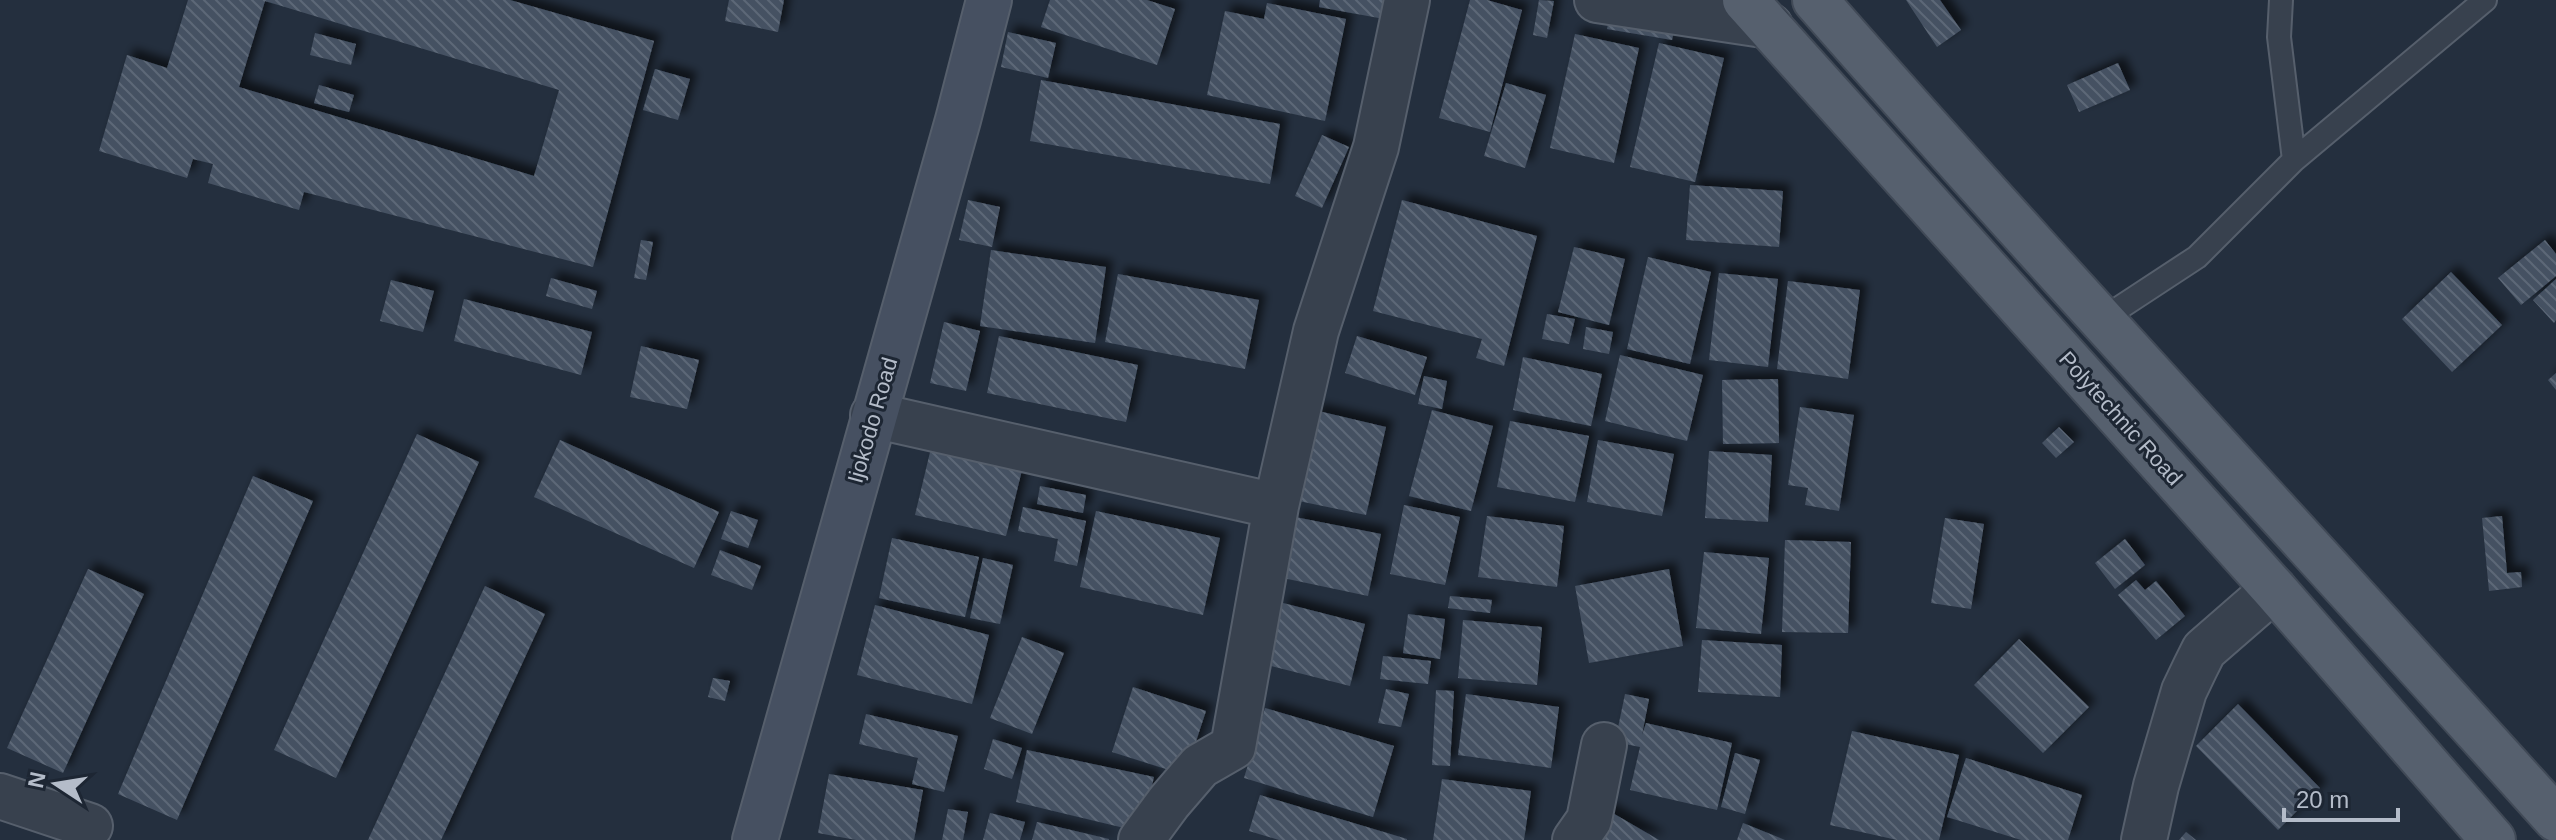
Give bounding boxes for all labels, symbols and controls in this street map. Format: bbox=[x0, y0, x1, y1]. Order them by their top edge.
street label: Polytechnic Road bbox=[2054, 346, 2187, 490]
street label: Ijokodo Road bbox=[843, 354, 902, 486]
north arrow bbox=[16, 744, 96, 824]
text: N bbox=[23, 770, 51, 790]
scale bar bbox=[2284, 772, 2398, 822]
text: 20 m bbox=[2296, 786, 2349, 813]

